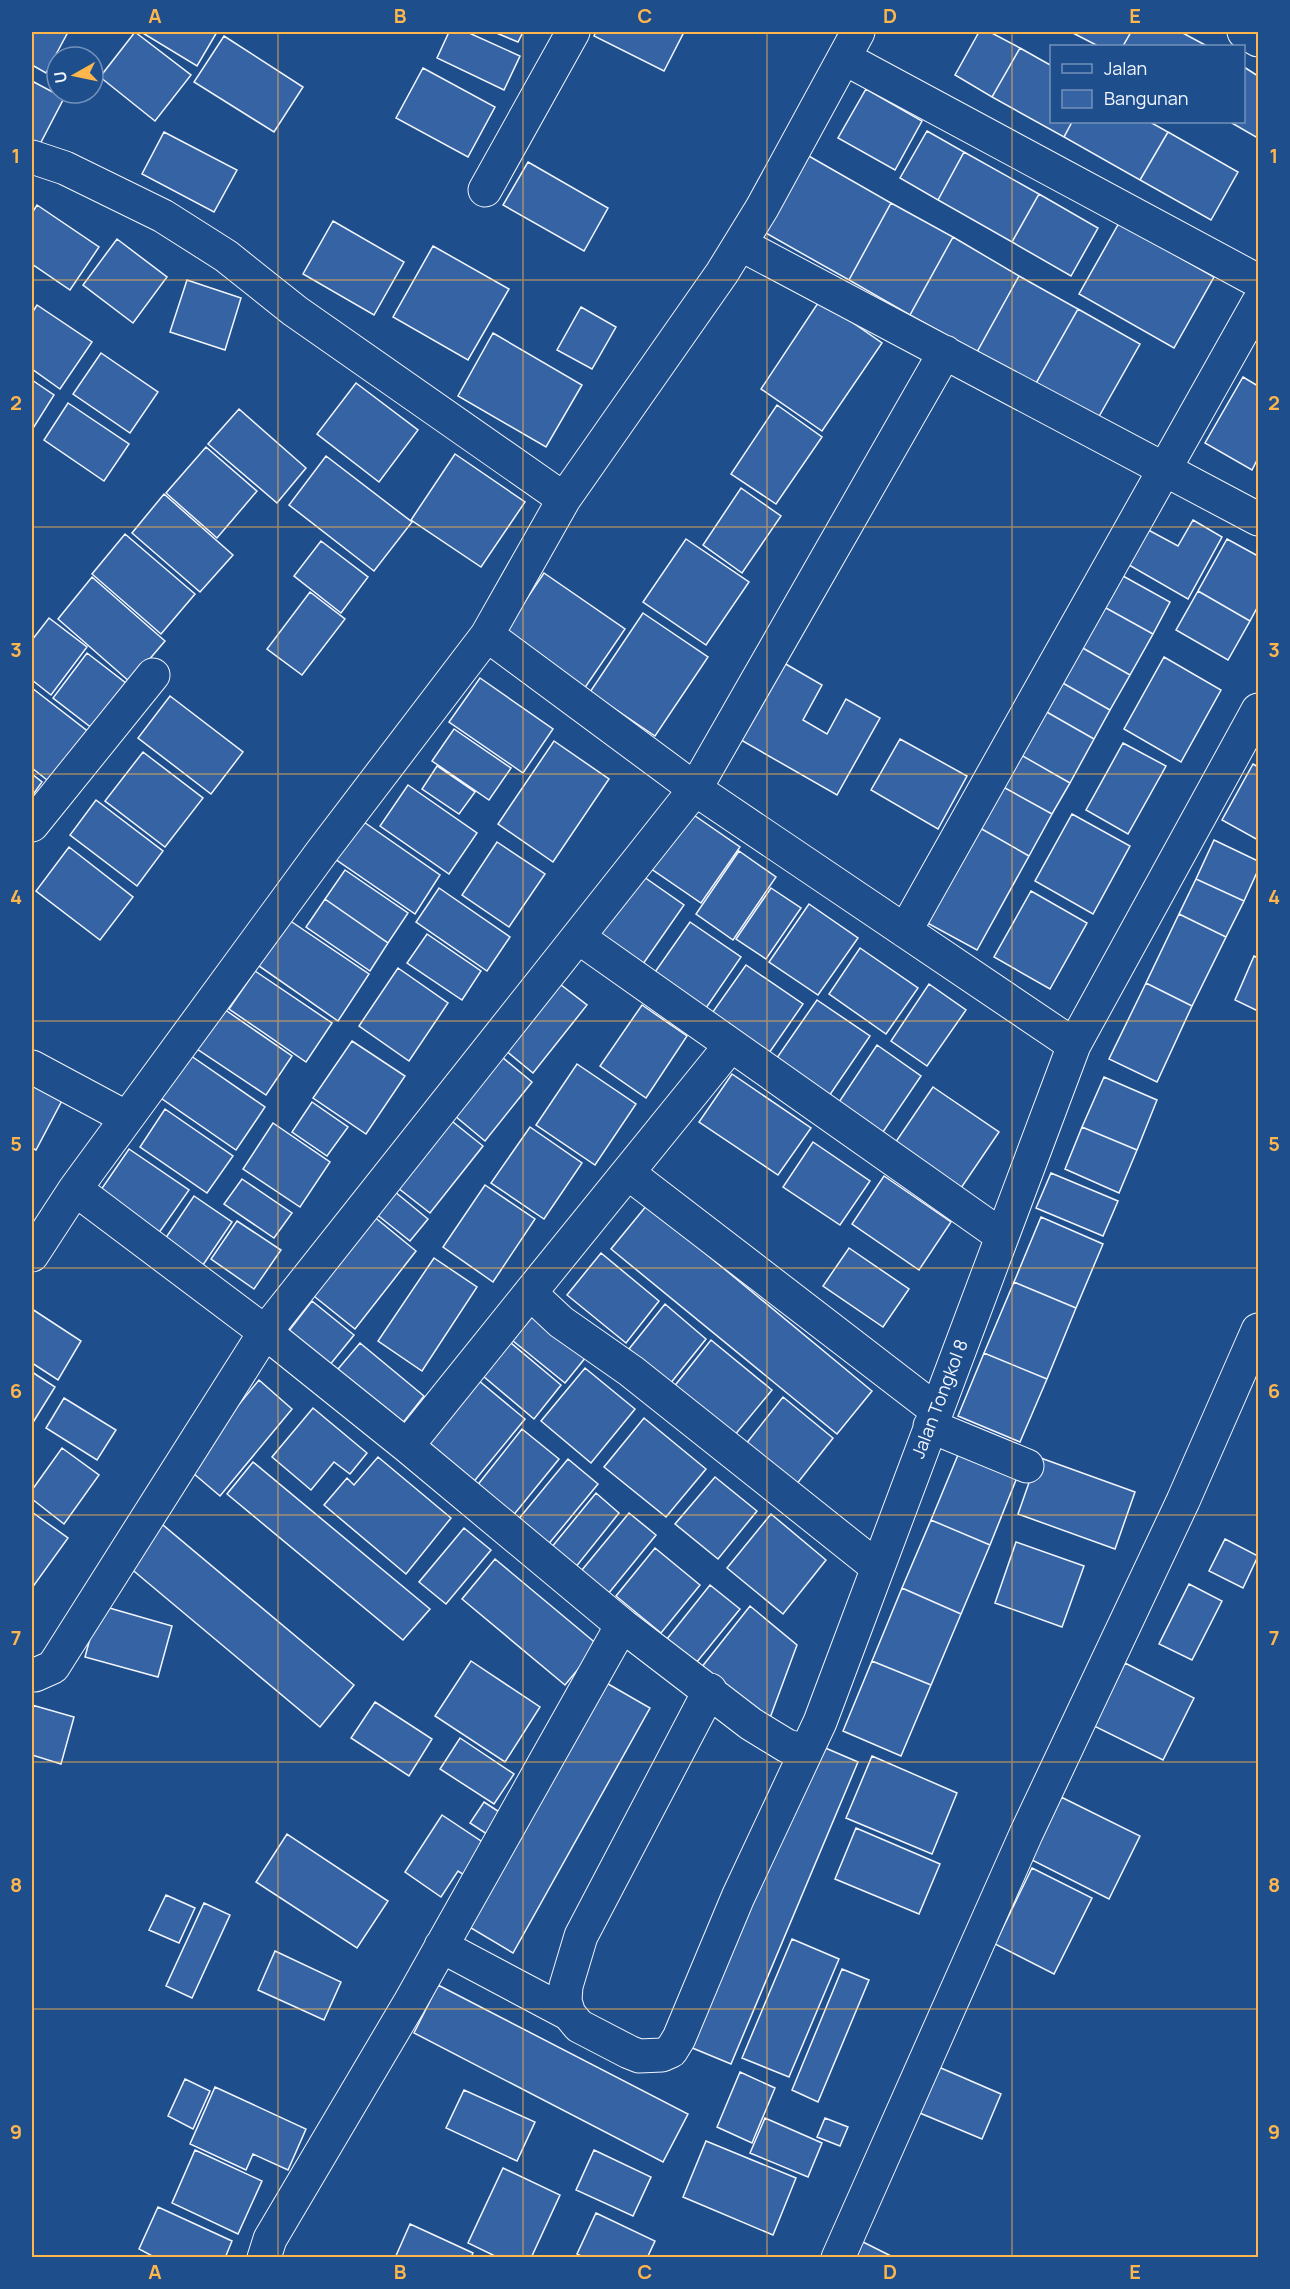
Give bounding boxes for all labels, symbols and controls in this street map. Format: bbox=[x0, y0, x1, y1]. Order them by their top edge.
text: A bbox=[148, 2, 162, 29]
text: B bbox=[394, 2, 407, 29]
text: C bbox=[638, 2, 652, 29]
text: D bbox=[883, 2, 897, 29]
text: E bbox=[1129, 2, 1141, 29]
north arrow bbox=[45, 45, 105, 105]
legend bbox=[1050, 45, 1245, 123]
text: Jalan bbox=[1104, 56, 1147, 80]
text: U bbox=[48, 70, 72, 85]
text: Bangunan bbox=[1104, 86, 1188, 110]
text: 1 bbox=[12, 142, 20, 169]
text: 1 bbox=[1270, 142, 1278, 169]
text: 2 bbox=[10, 389, 22, 416]
text: 2 bbox=[1268, 389, 1280, 416]
text: 3 bbox=[10, 636, 22, 663]
text: 3 bbox=[1268, 636, 1280, 663]
text: 4 bbox=[10, 883, 22, 910]
text: 4 bbox=[1268, 883, 1280, 910]
text: 5 bbox=[10, 1130, 22, 1157]
text: 5 bbox=[1268, 1130, 1280, 1157]
street label: Jalan Tongkol 8 bbox=[905, 1336, 973, 1462]
text: 6 bbox=[10, 1377, 22, 1404]
text: 6 bbox=[1268, 1377, 1280, 1404]
text: 7 bbox=[11, 1624, 21, 1651]
text: 7 bbox=[1269, 1624, 1279, 1651]
text: 8 bbox=[10, 1871, 22, 1898]
text: 8 bbox=[1268, 1871, 1280, 1898]
text: 9 bbox=[10, 2118, 22, 2145]
text: 9 bbox=[1268, 2118, 1280, 2145]
text: A bbox=[148, 2258, 162, 2285]
text: B bbox=[394, 2258, 407, 2285]
text: C bbox=[638, 2258, 652, 2285]
text: D bbox=[883, 2258, 897, 2285]
text: E bbox=[1129, 2258, 1141, 2285]

